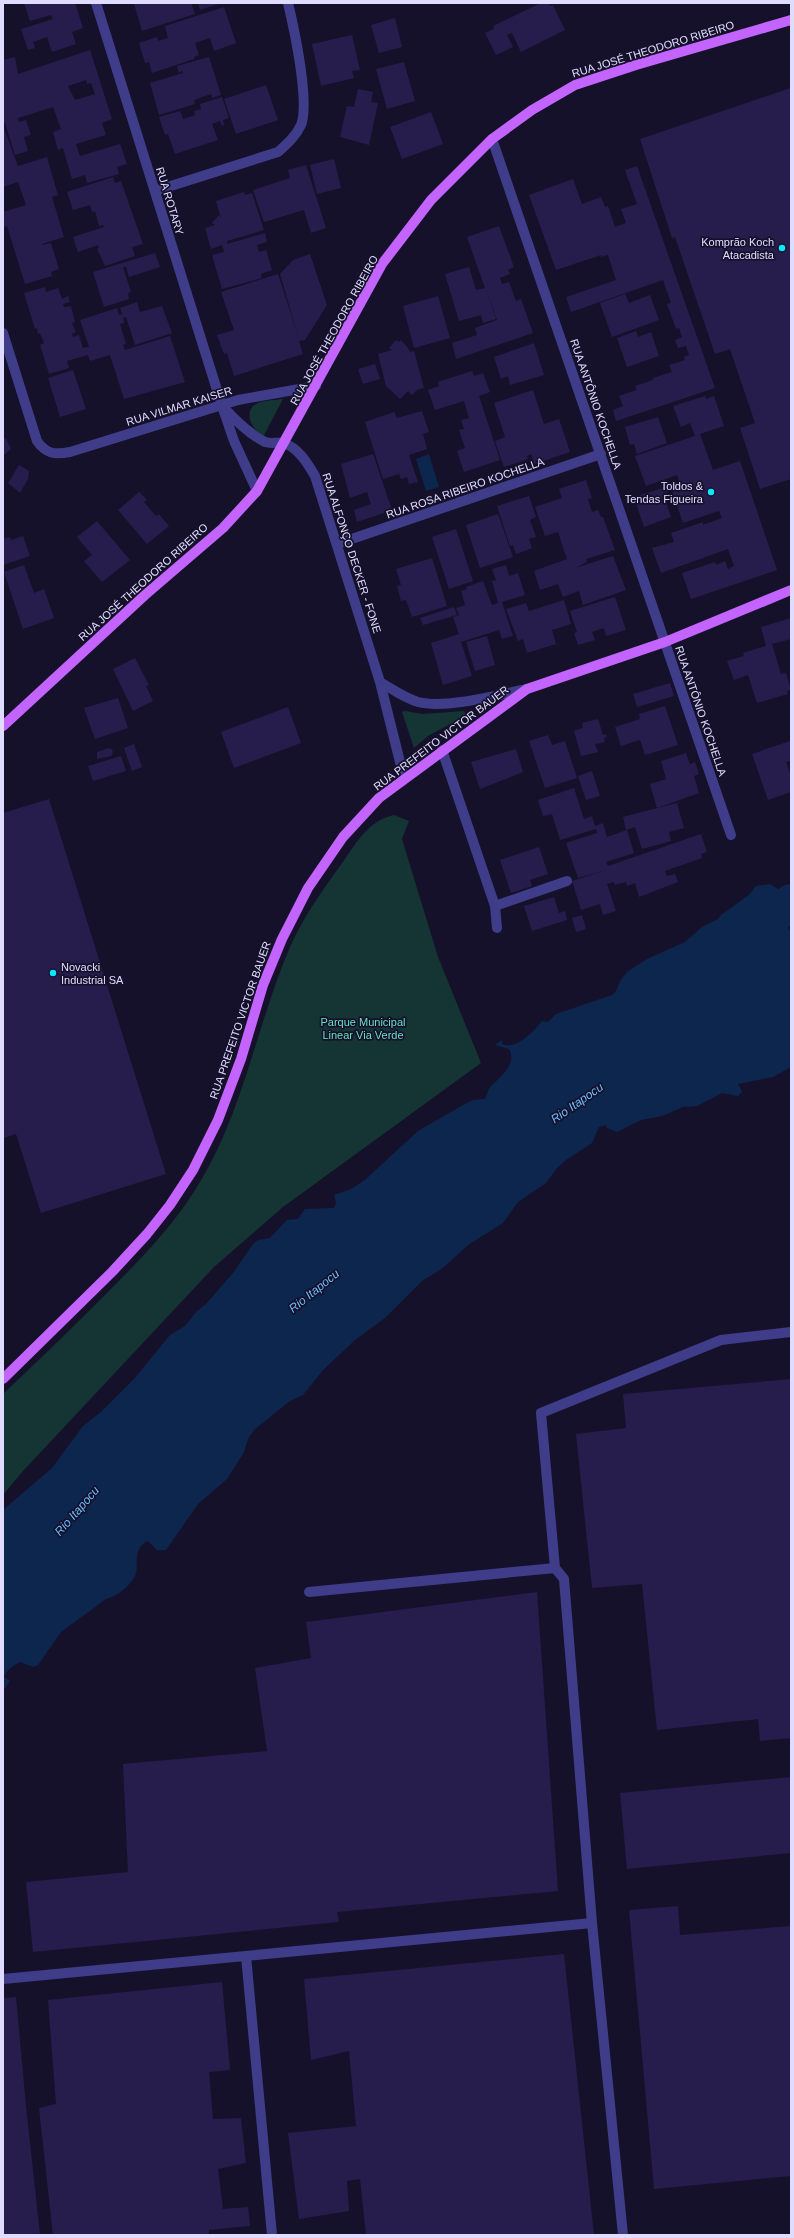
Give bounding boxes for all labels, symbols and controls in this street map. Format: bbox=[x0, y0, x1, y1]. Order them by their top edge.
street label: RUA JOSÉ THEODORO RIBEIRO bbox=[570, 18, 736, 79]
street label: RUA ROTARY bbox=[154, 166, 186, 237]
place label: Komprão Koch Atacadista bbox=[701, 236, 775, 261]
marker: Komprão Koch Atacadista bbox=[777, 243, 787, 253]
street label: RUA JOSÉ THEODORO RIBEIRO bbox=[288, 253, 380, 407]
street label: RUA ANTÔNIO KOCHELLA bbox=[568, 337, 624, 471]
street label: RUA VILMAR KAISER bbox=[125, 384, 233, 428]
street label: RUA ROSA RIBEIRO KOCHELLA bbox=[384, 455, 546, 521]
street label: RUA ALFONÇO DECKER - FONE bbox=[320, 472, 384, 634]
place label: Toldos & Tendas Figueira bbox=[625, 480, 704, 505]
marker: Toldos & Tendas Figueira bbox=[706, 487, 716, 497]
street label: RUA JOSÉ THEODORO RIBEIRO bbox=[76, 521, 210, 643]
street label: RUA ANTÔNIO KOCHELLA bbox=[673, 644, 729, 778]
street label: RUA PREFEITO VICTOR BAUER bbox=[371, 683, 511, 793]
street label: RUA PREFEITO VICTOR BAUER bbox=[207, 940, 273, 1100]
place label: Novacki Industrial SA bbox=[61, 961, 124, 986]
marker: Novacki Industrial SA bbox=[48, 968, 58, 978]
park label: Parque Municipal Linear Via Verde bbox=[321, 1016, 406, 1041]
water label: Rio Itapocu bbox=[548, 1080, 606, 1126]
water label: Rio Itapocu bbox=[286, 1266, 342, 1316]
water label: Rio Itapocu bbox=[52, 1483, 102, 1538]

